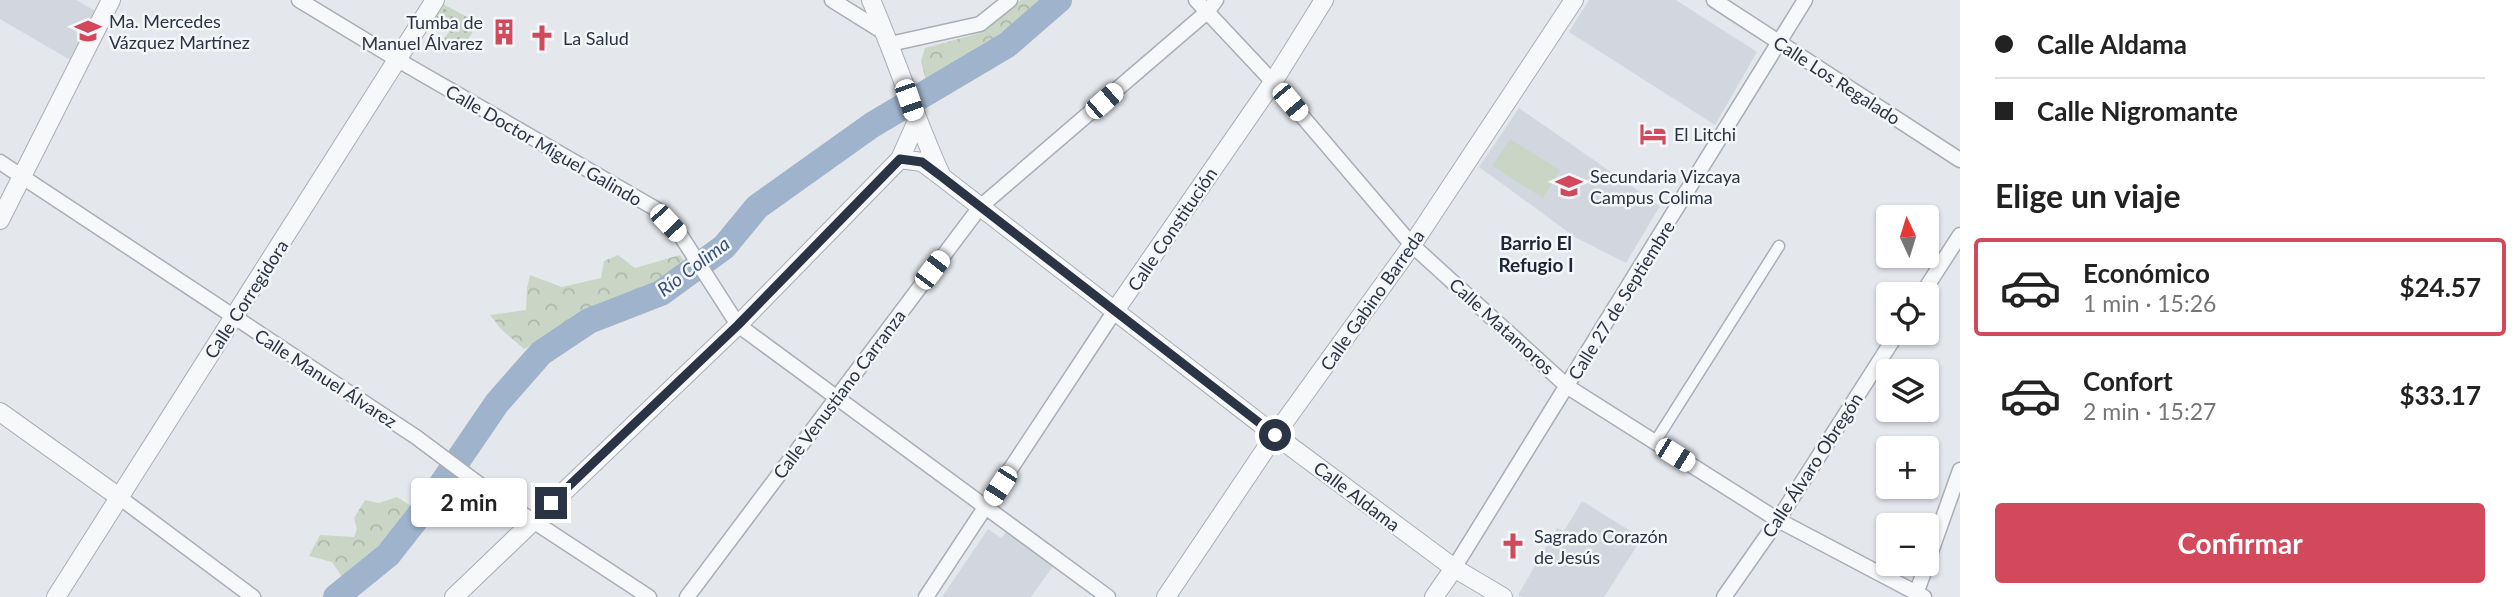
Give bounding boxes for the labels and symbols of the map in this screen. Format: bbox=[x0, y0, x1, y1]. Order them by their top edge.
place label: Ma. Mercedes Vázquez Martínez bbox=[109, 10, 250, 53]
place label: Tumba de Manuel Álvarez bbox=[362, 11, 483, 54]
school or university icon: Ma. Mercedes Vázquez Martínez bbox=[73, 16, 103, 46]
building icon: Tumba de Manuel Álvarez bbox=[489, 17, 519, 47]
church icon: La Salud bbox=[527, 23, 557, 53]
place label: La Salud bbox=[563, 27, 629, 49]
street label: Calle Los Regalado bbox=[1769, 31, 1905, 129]
car bbox=[893, 77, 926, 123]
car bbox=[1082, 79, 1127, 123]
car bbox=[1269, 79, 1312, 125]
street label: Calle Doctor Miguel Galindo bbox=[442, 80, 646, 210]
hotel icon: El Litchi bbox=[1638, 119, 1668, 149]
place label: El Litchi bbox=[1674, 123, 1736, 145]
street label: Calle Constitución bbox=[1123, 163, 1221, 295]
place label: Secundaria Vizcaya Campus Colima bbox=[1590, 165, 1741, 208]
school or university icon: Secundaria Vizcaya Campus Colima bbox=[1554, 171, 1584, 201]
car bbox=[646, 200, 691, 246]
north arrow bbox=[1876, 205, 1939, 268]
street label: Calle 27 de Septiembre bbox=[1563, 216, 1679, 384]
street label: Calle Gabino Barreda bbox=[1315, 225, 1429, 375]
water label: Río Colima bbox=[652, 231, 734, 301]
district label: Barrio El Refugio I bbox=[1498, 231, 1574, 276]
street label: Calle Corregidora bbox=[199, 235, 293, 363]
car bbox=[911, 247, 954, 293]
street label: Calle Matamoros bbox=[1445, 273, 1559, 379]
street label: Calle Venustiano Carranza bbox=[768, 305, 910, 483]
street label: Calle Manuel Álvarez bbox=[251, 324, 401, 432]
street label: Calle Álvaro Obregón bbox=[1757, 389, 1867, 541]
route start bbox=[1259, 419, 1291, 451]
car bbox=[1652, 435, 1699, 475]
street label: Calle Aldama bbox=[1310, 456, 1404, 536]
car bbox=[980, 463, 1021, 509]
callout: 2 min bbox=[411, 478, 526, 528]
route end bbox=[535, 487, 567, 519]
place label: Sagrado Corazón de Jesús bbox=[1534, 525, 1668, 568]
church icon: Sagrado Corazón de Jesús bbox=[1498, 531, 1528, 561]

